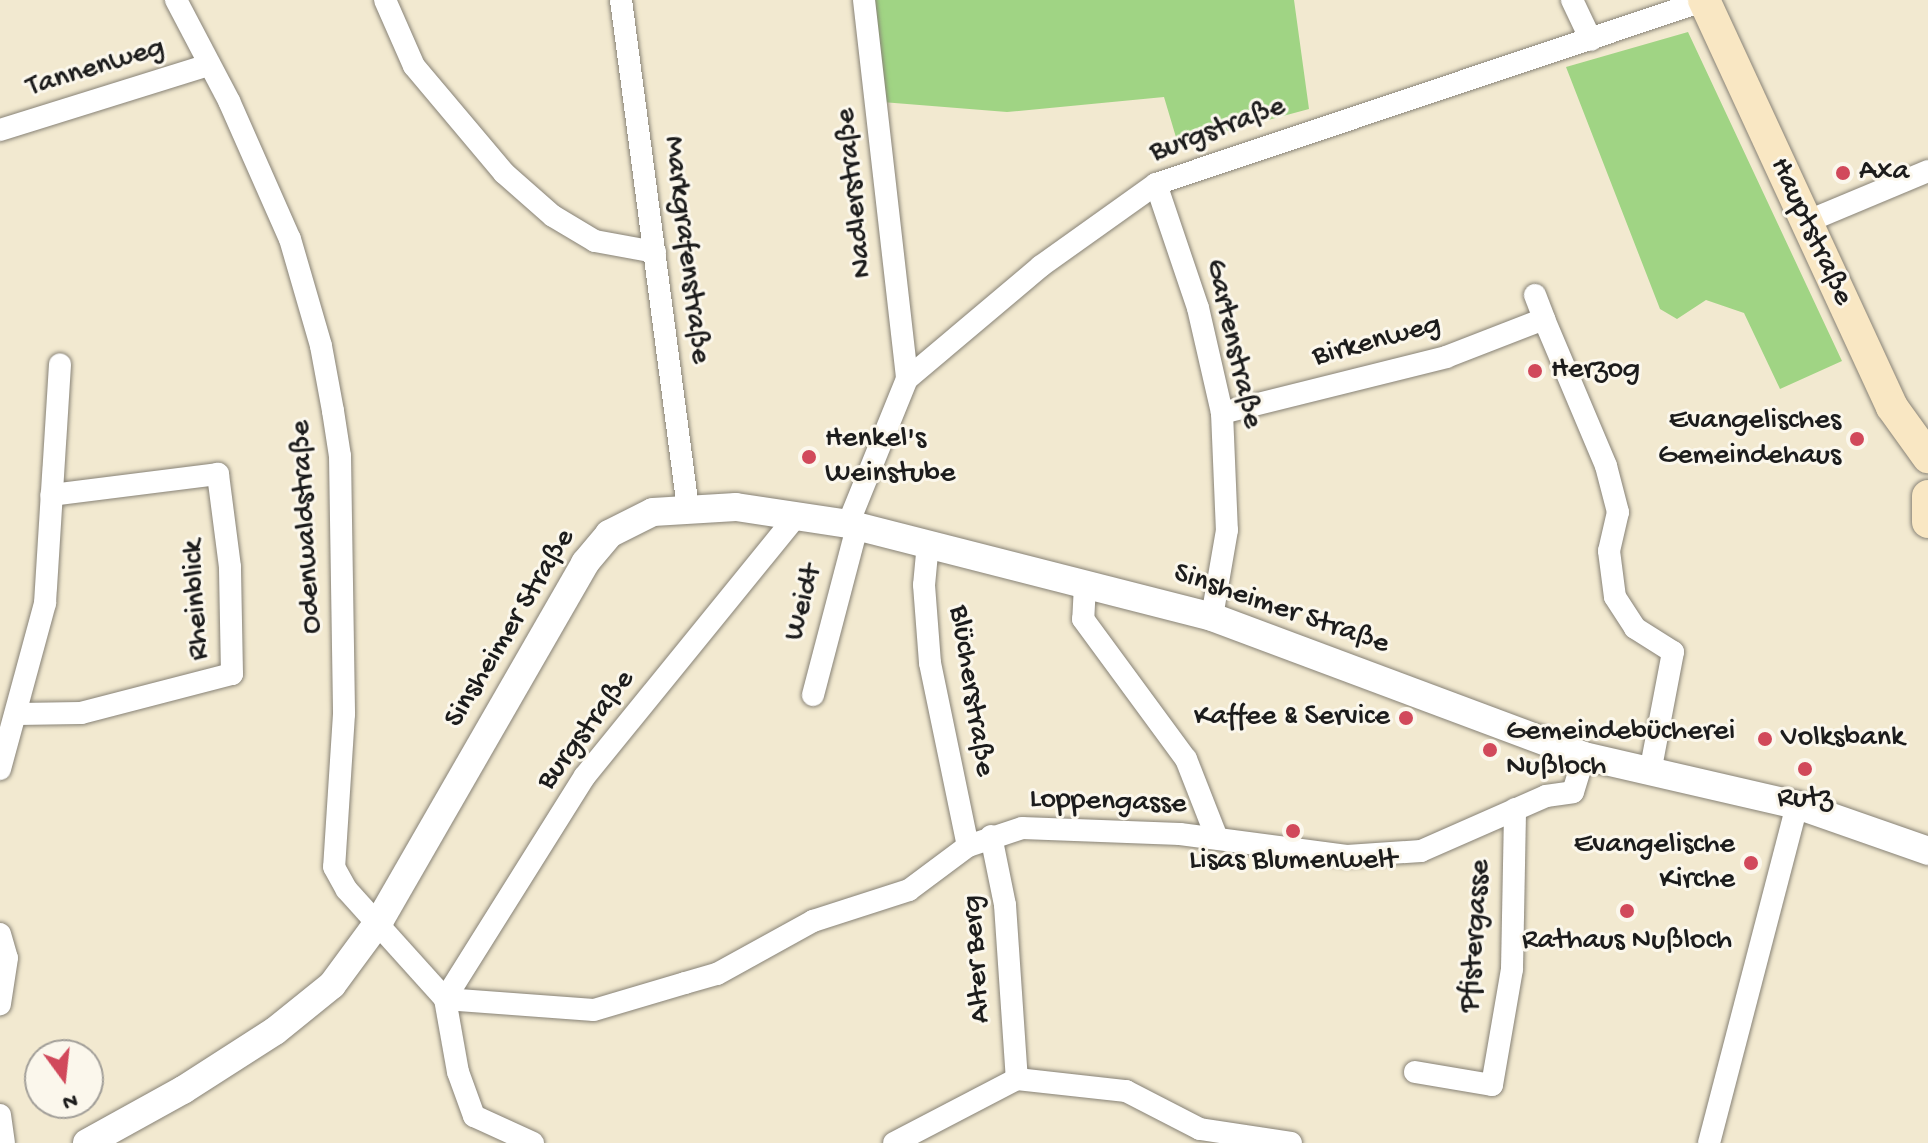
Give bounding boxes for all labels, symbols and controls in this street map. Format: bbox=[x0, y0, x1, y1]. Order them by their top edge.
street label: Tannenweg bbox=[23, 31, 169, 107]
street label: Burgstraße bbox=[1145, 90, 1291, 172]
street label: Nadlerstraße bbox=[829, 106, 883, 280]
street label: Markgrafenstraße bbox=[653, 134, 717, 366]
street label: Hauptstraße bbox=[1760, 152, 1860, 312]
place label: Axa bbox=[1859, 155, 1909, 191]
marker: Axa bbox=[1834, 164, 1852, 182]
street label: Gartenstraße bbox=[1195, 256, 1269, 432]
street label: Birkenweg bbox=[1309, 308, 1445, 376]
place label: Herzog bbox=[1551, 353, 1640, 389]
marker: Herzog bbox=[1526, 362, 1544, 380]
place label: Evangelisches Gemeindehaus bbox=[1658, 404, 1841, 474]
street label: Odenwaldstraße bbox=[284, 419, 332, 635]
place label: Henkel's Weinstube bbox=[825, 422, 955, 492]
marker: Evangelisches Gemeindehaus bbox=[1848, 430, 1866, 448]
marker: Henkel's Weinstube bbox=[800, 448, 818, 466]
street label: Sinsheimer Straße bbox=[438, 523, 584, 735]
street label: Rheinblick bbox=[177, 539, 219, 661]
street label: Sinsheimer Straße bbox=[1169, 556, 1393, 664]
street label: Weidt bbox=[778, 561, 832, 645]
street label: Blücherstraße bbox=[939, 603, 1001, 779]
street label: Burgstraße bbox=[530, 664, 644, 798]
place label: Kaffee & Service bbox=[1194, 700, 1390, 736]
marker: Kaffee & Service bbox=[1397, 709, 1415, 727]
place label: Gemeindebücherei Nußloch bbox=[1506, 715, 1735, 786]
place label: Volksbank bbox=[1781, 721, 1904, 757]
marker: Volksbank bbox=[1756, 730, 1774, 748]
marker: Gemeindebücherei Nußloch bbox=[1481, 741, 1499, 759]
marker: Rutz bbox=[1796, 760, 1814, 778]
street label: Loppengasse bbox=[1029, 782, 1187, 824]
place label: Rutz bbox=[1777, 782, 1833, 818]
marker: Lisas Blumenwelt bbox=[1284, 822, 1302, 840]
place label: Evangelische Kirche bbox=[1574, 828, 1735, 898]
place label: Lisas Blumenwelt bbox=[1189, 844, 1397, 880]
marker: Evangelische Kirche bbox=[1742, 854, 1760, 872]
street label: Pfistergasse bbox=[1454, 858, 1500, 1014]
street label: Alter Berg bbox=[956, 894, 1000, 1024]
marker: Rathaus Nußloch bbox=[1618, 902, 1636, 920]
place label: Rathaus Nußloch bbox=[1522, 924, 1732, 960]
north arrow bbox=[24, 1039, 104, 1119]
text: N bbox=[59, 1086, 80, 1115]

